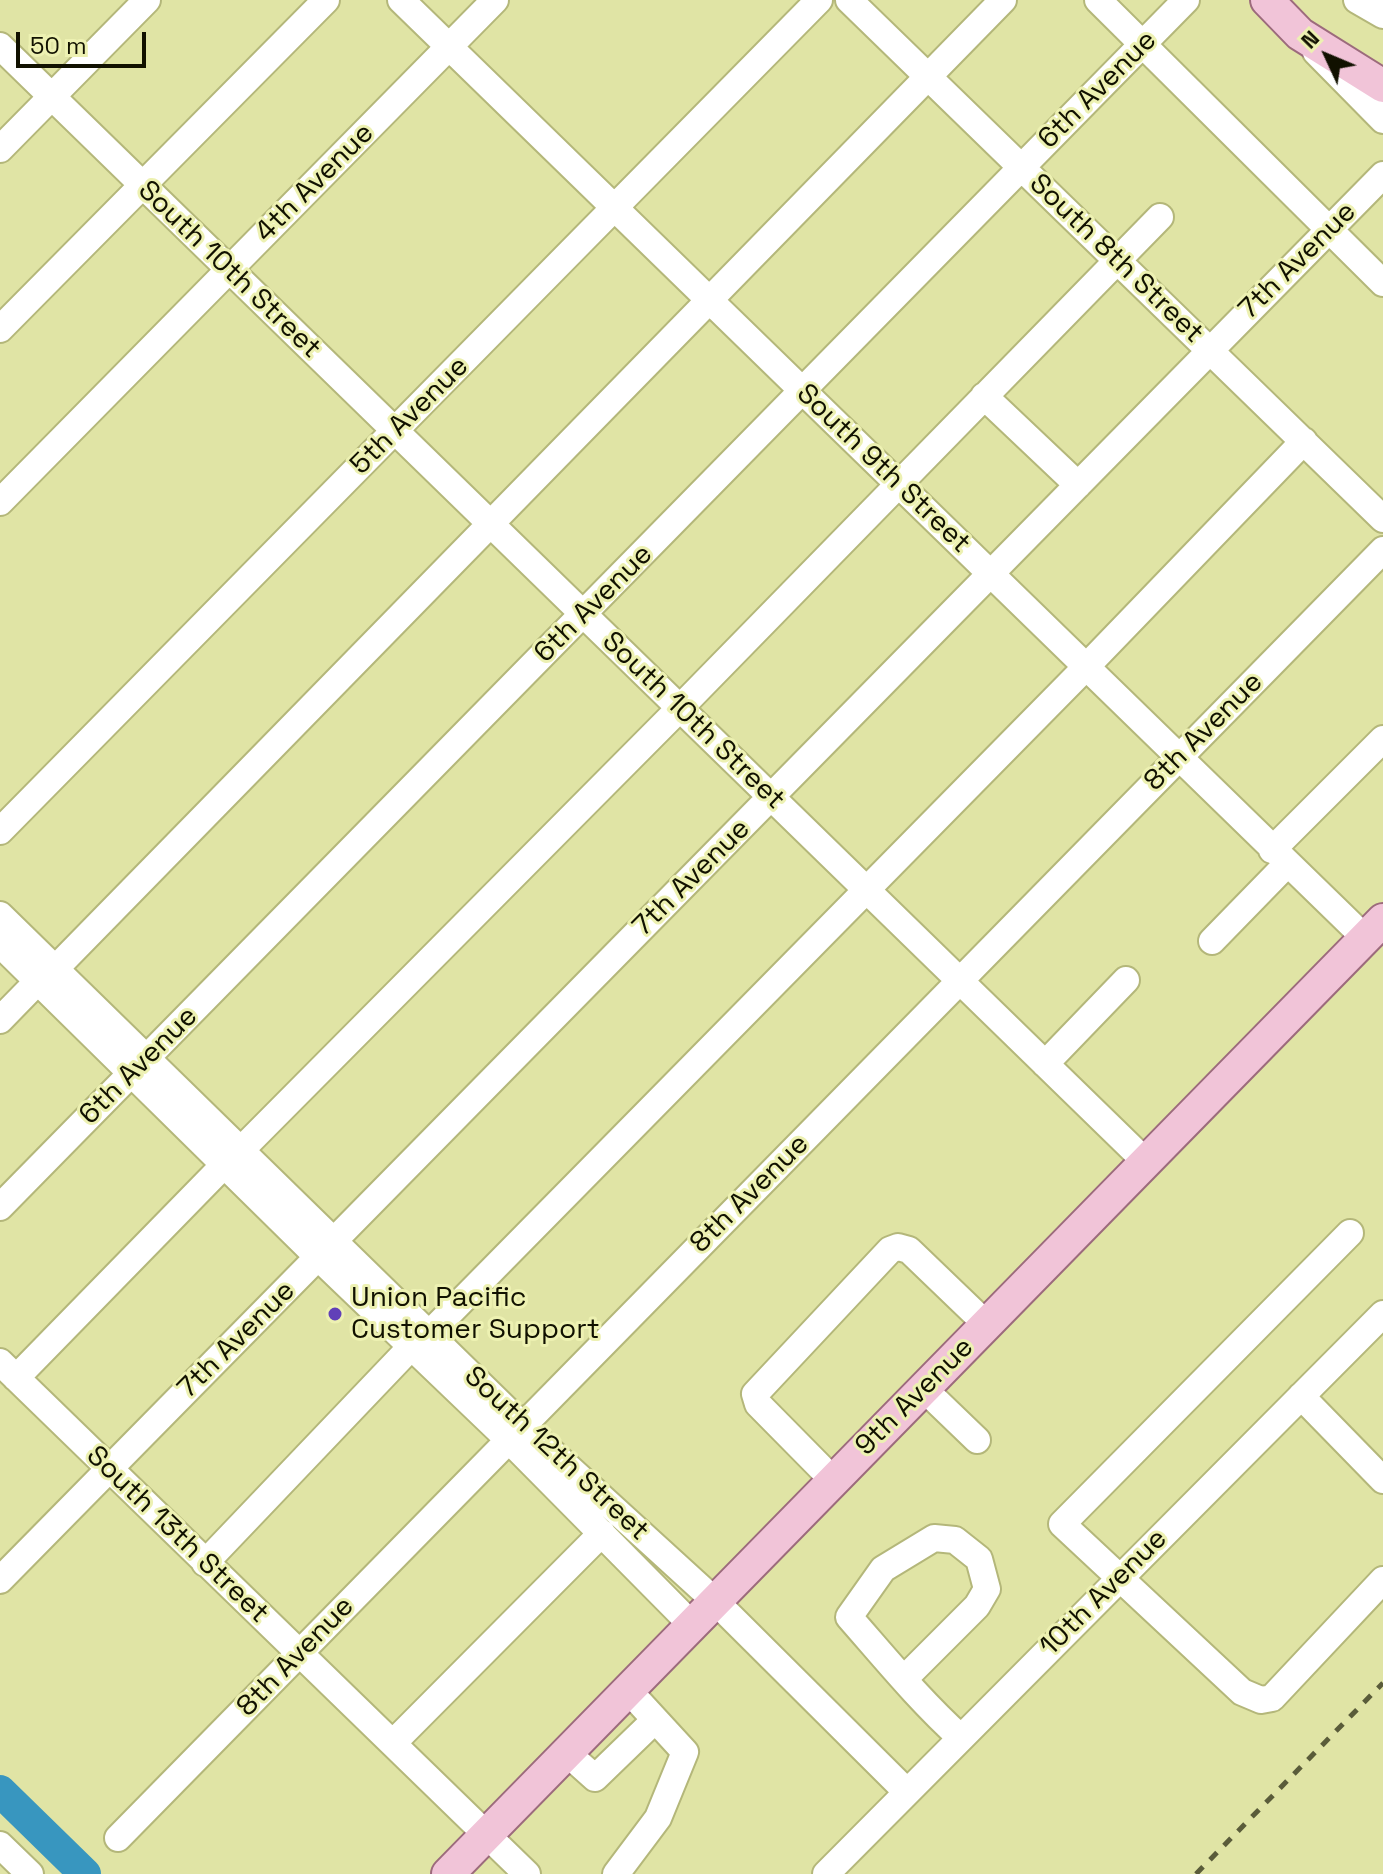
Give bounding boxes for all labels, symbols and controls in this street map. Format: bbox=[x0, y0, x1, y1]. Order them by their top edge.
scale bar bbox=[20, 16, 150, 66]
north arrow bbox=[1287, 16, 1367, 96]
street label: 6th Avenue bbox=[1032, 24, 1164, 156]
text: N bbox=[1295, 24, 1325, 54]
text: 50 m bbox=[30, 30, 87, 61]
street label: 4th Avenue bbox=[249, 117, 381, 249]
street label: South 8th Street bbox=[1022, 167, 1210, 351]
street label: South 10th Street bbox=[131, 174, 327, 366]
street label: 7th Avenue bbox=[1232, 195, 1364, 327]
street label: 5th Avenue bbox=[344, 350, 476, 482]
street label: South 9th Street bbox=[789, 377, 977, 561]
street label: 6th Avenue bbox=[528, 538, 660, 670]
street label: South 10th Street bbox=[595, 625, 791, 817]
street label: 8th Avenue bbox=[1138, 666, 1270, 798]
street label: 7th Avenue bbox=[626, 812, 758, 944]
street label: 6th Avenue bbox=[73, 1000, 205, 1132]
street label: 8th Avenue bbox=[684, 1128, 816, 1260]
street label: 7th Avenue bbox=[171, 1274, 303, 1406]
place label: Union Pacific Customer Support bbox=[351, 1281, 600, 1347]
marker: Union Pacific Customer Support bbox=[326, 1305, 344, 1323]
street label: 9th Avenue bbox=[849, 1331, 981, 1463]
street label: South 12th Street bbox=[457, 1360, 655, 1548]
street label: South 13th Street bbox=[79, 1439, 275, 1631]
street label: 10th Avenue bbox=[1034, 1523, 1174, 1663]
street label: 8th Avenue bbox=[231, 1590, 361, 1724]

